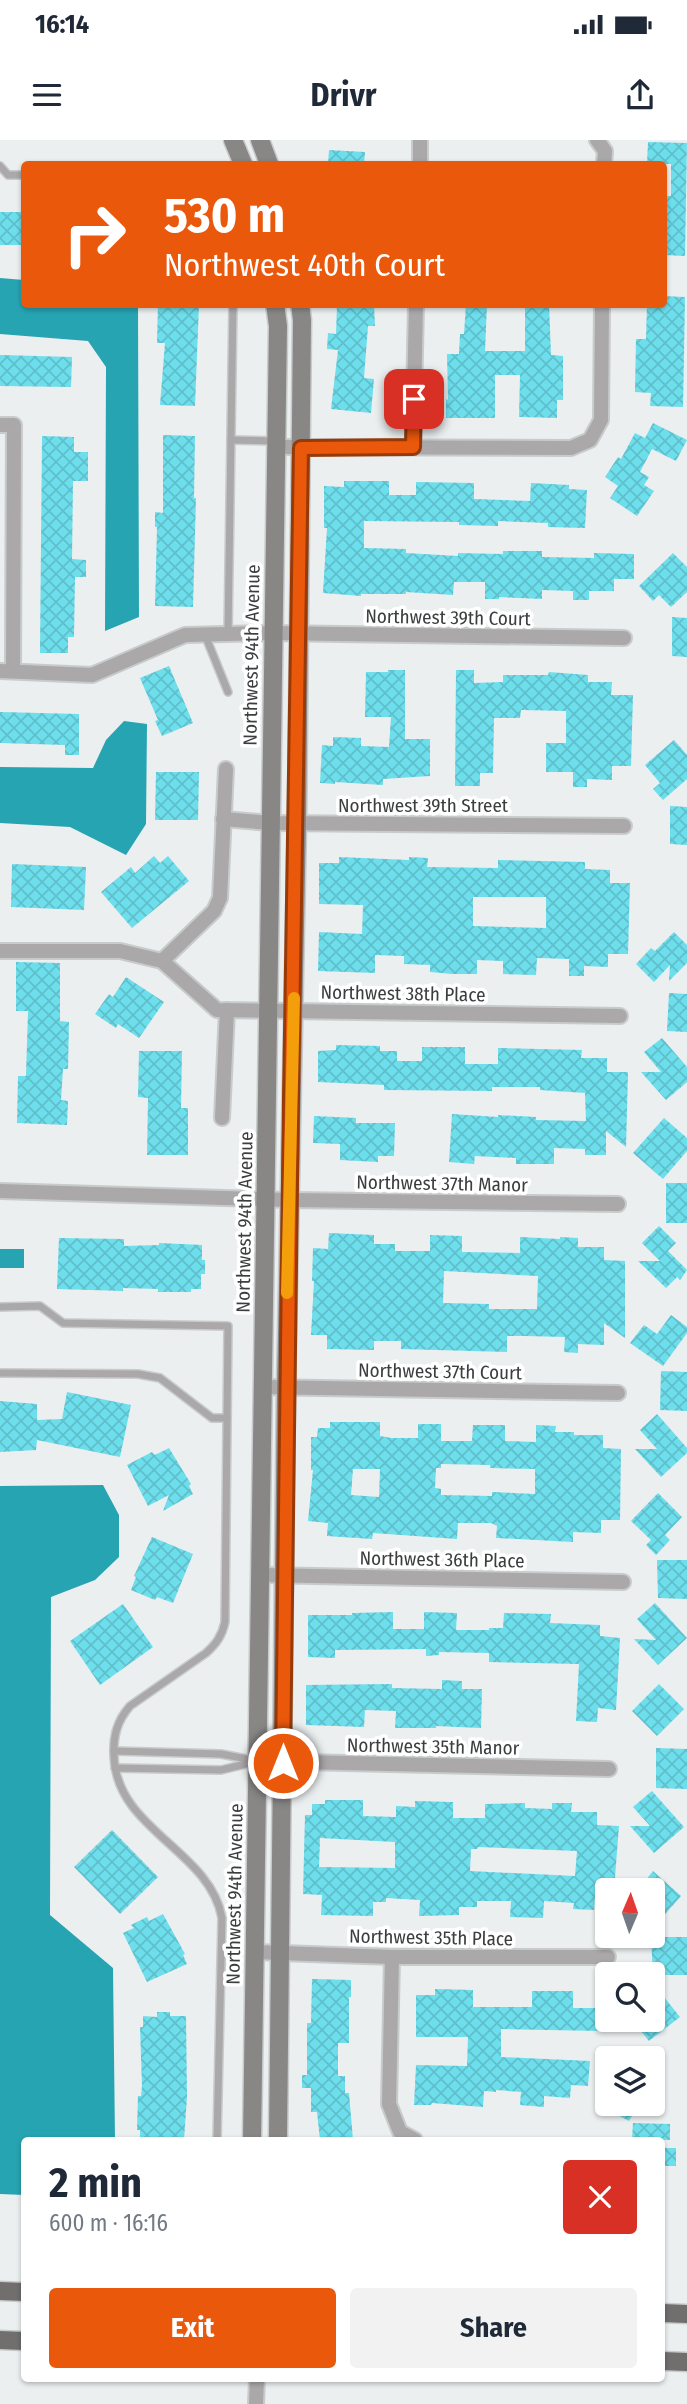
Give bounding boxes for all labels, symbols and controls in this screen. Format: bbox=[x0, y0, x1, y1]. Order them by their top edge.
text: 16:14 bbox=[35, 9, 89, 40]
icon: menu bbox=[28, 76, 66, 114]
text: Drivr bbox=[311, 76, 376, 114]
icon: share bbox=[621, 76, 659, 114]
text: 530 m bbox=[164, 186, 285, 245]
icon: right bbox=[49, 189, 140, 280]
text: Northwest 40th Court bbox=[164, 246, 445, 284]
pin bbox=[384, 369, 444, 429]
icon: arrive bbox=[395, 380, 433, 418]
street label: Northwest 94th Avenue bbox=[238, 564, 265, 746]
street label: Northwest 39th Court bbox=[365, 605, 532, 630]
street label: Northwest 39th Street bbox=[338, 794, 509, 817]
street label: Northwest 38th Place bbox=[320, 981, 486, 1006]
street label: Northwest 94th Avenue bbox=[231, 1131, 258, 1313]
street label: Northwest 37th Manor bbox=[356, 1171, 528, 1196]
street label: Northwest 37th Court bbox=[358, 1359, 523, 1384]
street label: Northwest 36th Place bbox=[359, 1547, 525, 1572]
position arrow bbox=[246, 1726, 320, 1800]
street label: Northwest 35th Manor bbox=[347, 1733, 520, 1760]
street label: Northwest 94th Avenue bbox=[221, 1803, 248, 1985]
north arrow bbox=[595, 1878, 665, 1948]
map controls bbox=[595, 1878, 665, 2116]
street label: Northwest 35th Place bbox=[349, 1925, 513, 1950]
button: search bbox=[595, 1962, 665, 2032]
button: layers bbox=[595, 2046, 665, 2116]
text: 2 min bbox=[49, 2158, 142, 2208]
button: close bbox=[563, 2160, 637, 2234]
text: 600 m · 16:16 bbox=[49, 2209, 168, 2237]
button: Exit bbox=[49, 2288, 336, 2368]
button: Share bbox=[350, 2288, 637, 2368]

